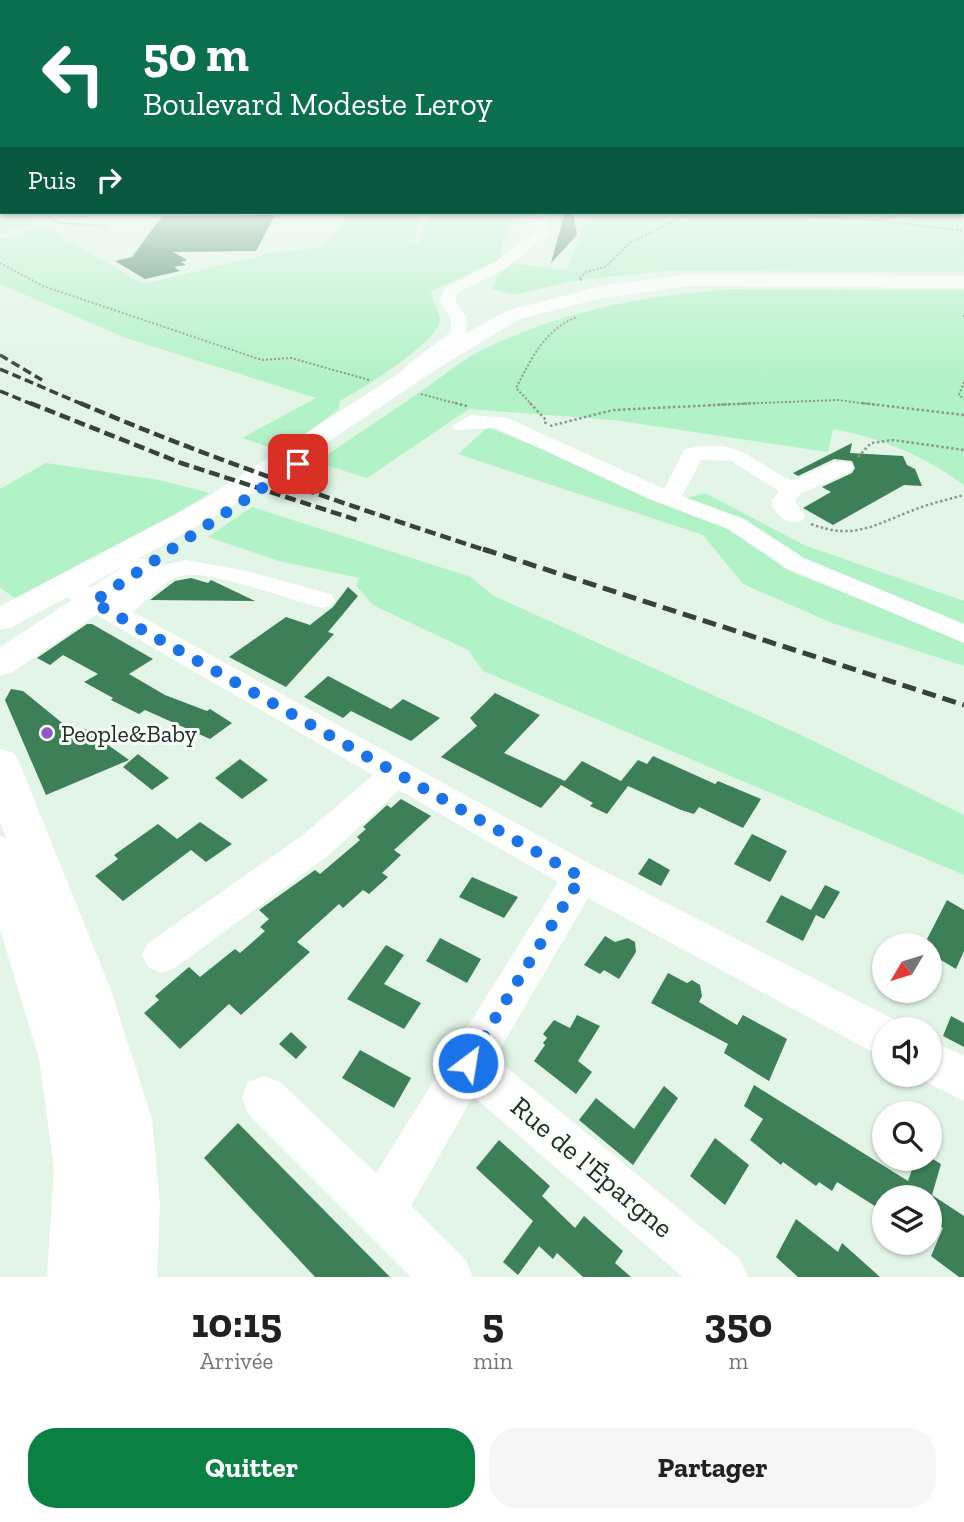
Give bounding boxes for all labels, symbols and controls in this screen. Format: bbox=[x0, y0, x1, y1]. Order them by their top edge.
text: 50 m bbox=[143, 25, 249, 84]
icon: left bbox=[28, 28, 119, 119]
text: Boulevard Modeste Leroy bbox=[143, 85, 493, 123]
icon: right bbox=[90, 161, 128, 199]
text: Puis bbox=[28, 164, 76, 196]
pin bbox=[268, 434, 328, 494]
icon: arrive bbox=[279, 445, 317, 483]
place label: People&Baby bbox=[61, 719, 198, 748]
marker: People&Baby bbox=[39, 725, 55, 741]
north arrow bbox=[872, 933, 942, 1003]
map controls bbox=[872, 933, 942, 1255]
button: sound bbox=[872, 1017, 942, 1087]
position arrow bbox=[431, 1026, 505, 1100]
street label: Rue de l'Épargne bbox=[504, 1090, 680, 1244]
button: search bbox=[872, 1101, 942, 1171]
button: layers bbox=[872, 1185, 942, 1255]
text: 10:15 bbox=[191, 1297, 282, 1348]
text: 5 bbox=[482, 1297, 504, 1348]
text: 350 bbox=[704, 1297, 773, 1348]
text: Arrivée bbox=[200, 1347, 273, 1375]
text: min bbox=[473, 1347, 513, 1375]
text: m bbox=[728, 1347, 748, 1375]
button: Quitter bbox=[28, 1428, 475, 1508]
button: Partager bbox=[489, 1428, 936, 1508]

